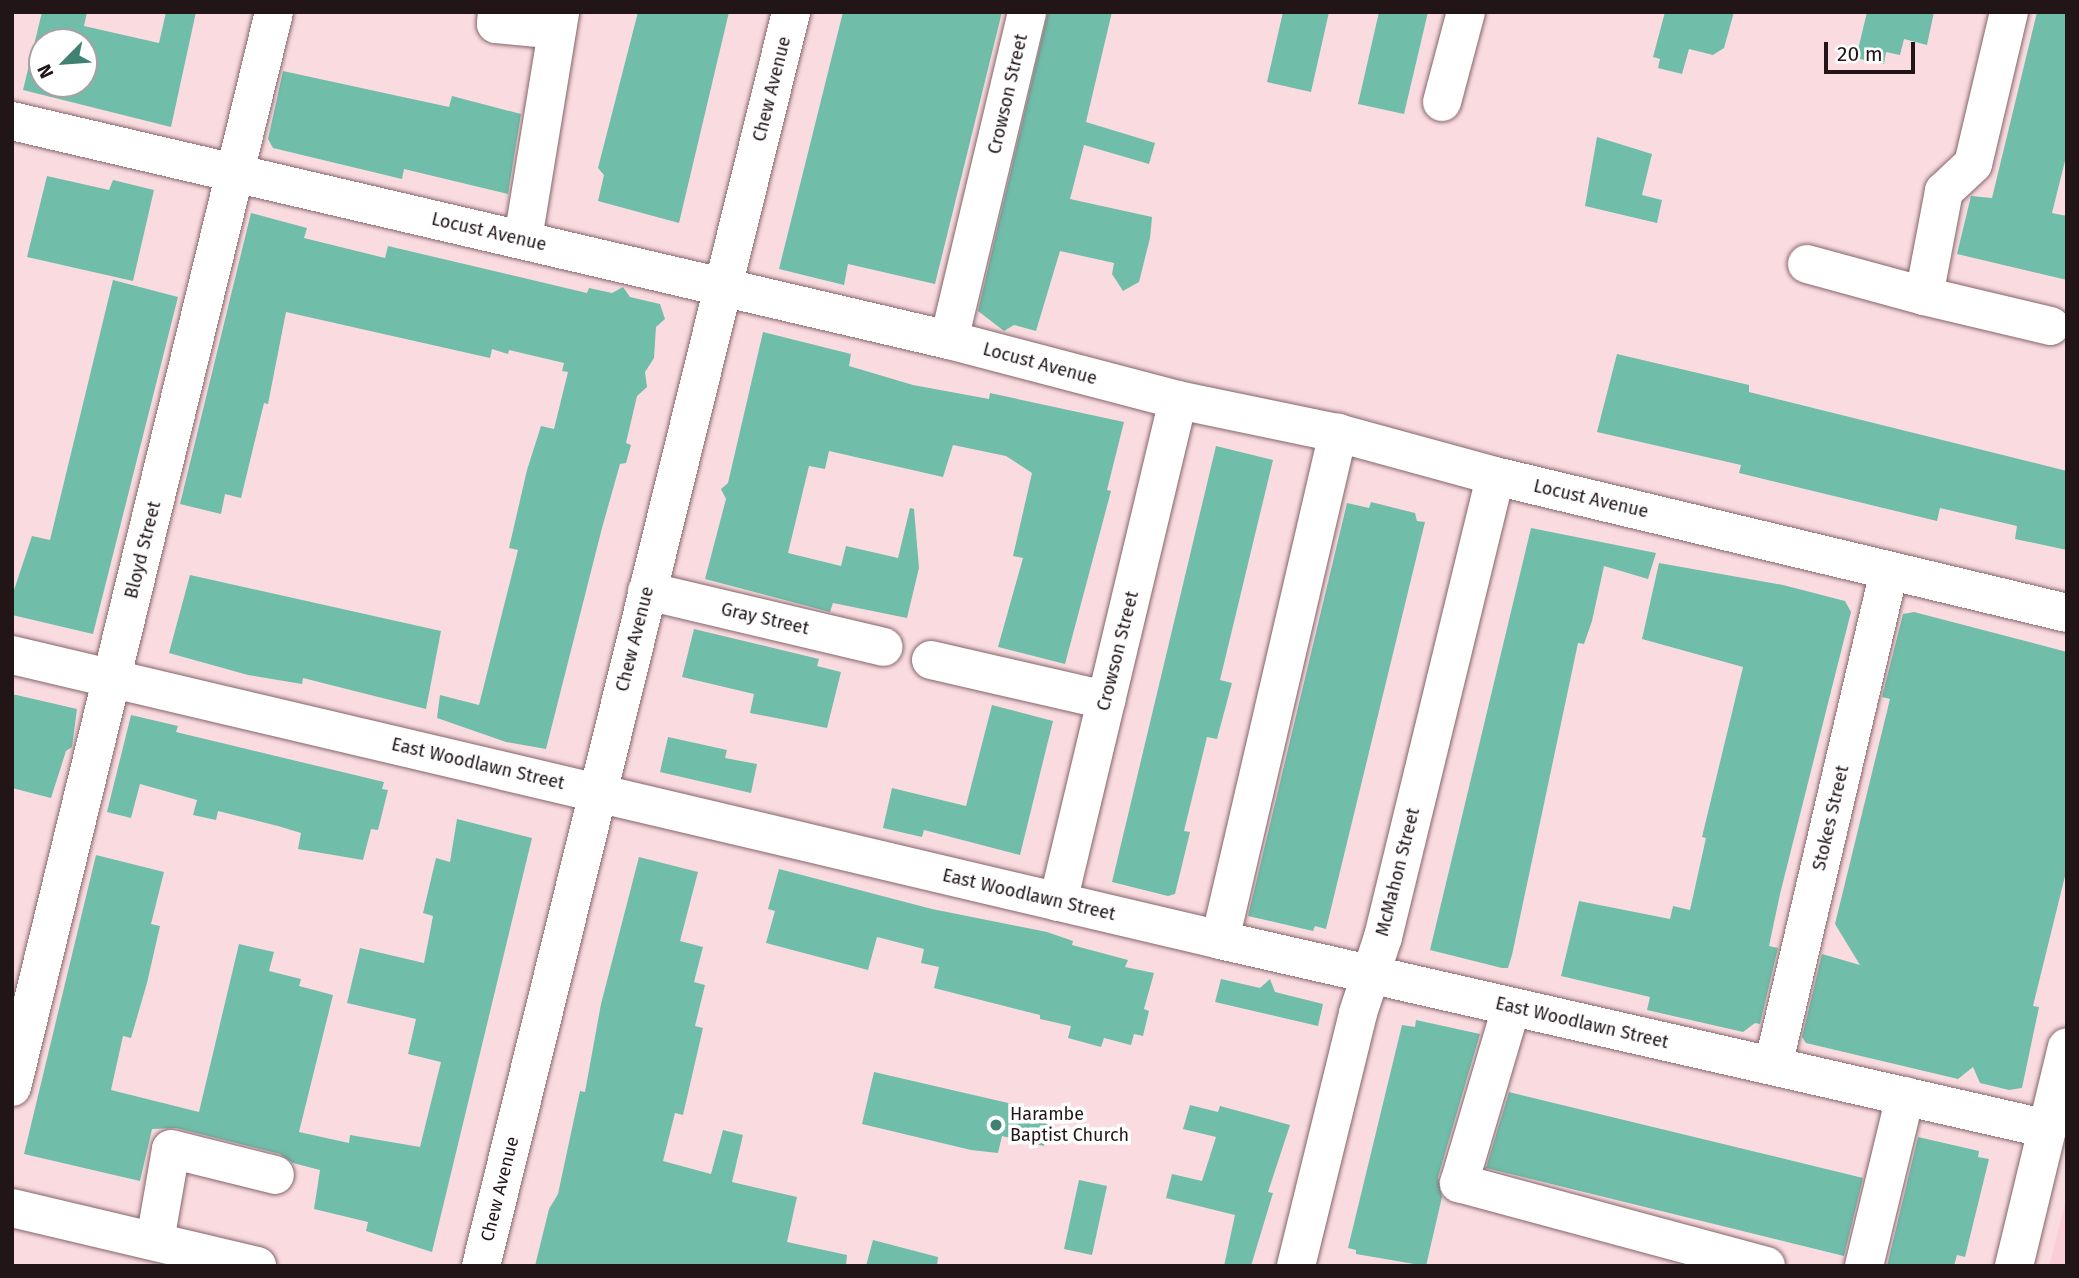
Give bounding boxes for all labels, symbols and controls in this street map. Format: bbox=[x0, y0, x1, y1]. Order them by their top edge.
north arrow bbox=[28, 28, 98, 98]
scale bar bbox=[1827, 28, 1918, 72]
street label: Crowson Street bbox=[984, 32, 1032, 156]
street label: Chew Avenue bbox=[748, 34, 796, 144]
text: 20 m bbox=[1837, 41, 1883, 67]
text: N bbox=[32, 61, 58, 82]
street label: Locust Avenue bbox=[429, 208, 549, 256]
street label: Locust Avenue bbox=[981, 338, 1099, 390]
street label: Locust Avenue bbox=[1531, 475, 1651, 523]
street label: Bloyd Street bbox=[120, 499, 166, 601]
street label: Chew Avenue bbox=[611, 584, 659, 694]
street label: Crowson Street bbox=[1093, 589, 1143, 713]
street label: Gray Street bbox=[719, 598, 811, 640]
street label: East Woodlawn Street bbox=[389, 734, 567, 794]
street label: Stokes Street bbox=[1808, 763, 1854, 873]
street label: McMahon Street bbox=[1372, 806, 1424, 938]
street label: East Woodlawn Street bbox=[940, 865, 1118, 925]
street label: East Woodlawn Street bbox=[1493, 993, 1671, 1053]
place label: Harambe Baptist Church bbox=[1010, 1104, 1129, 1146]
marker: Harambe Baptist Church bbox=[988, 1117, 1004, 1133]
street label: Chew Avenue bbox=[476, 1134, 524, 1244]

